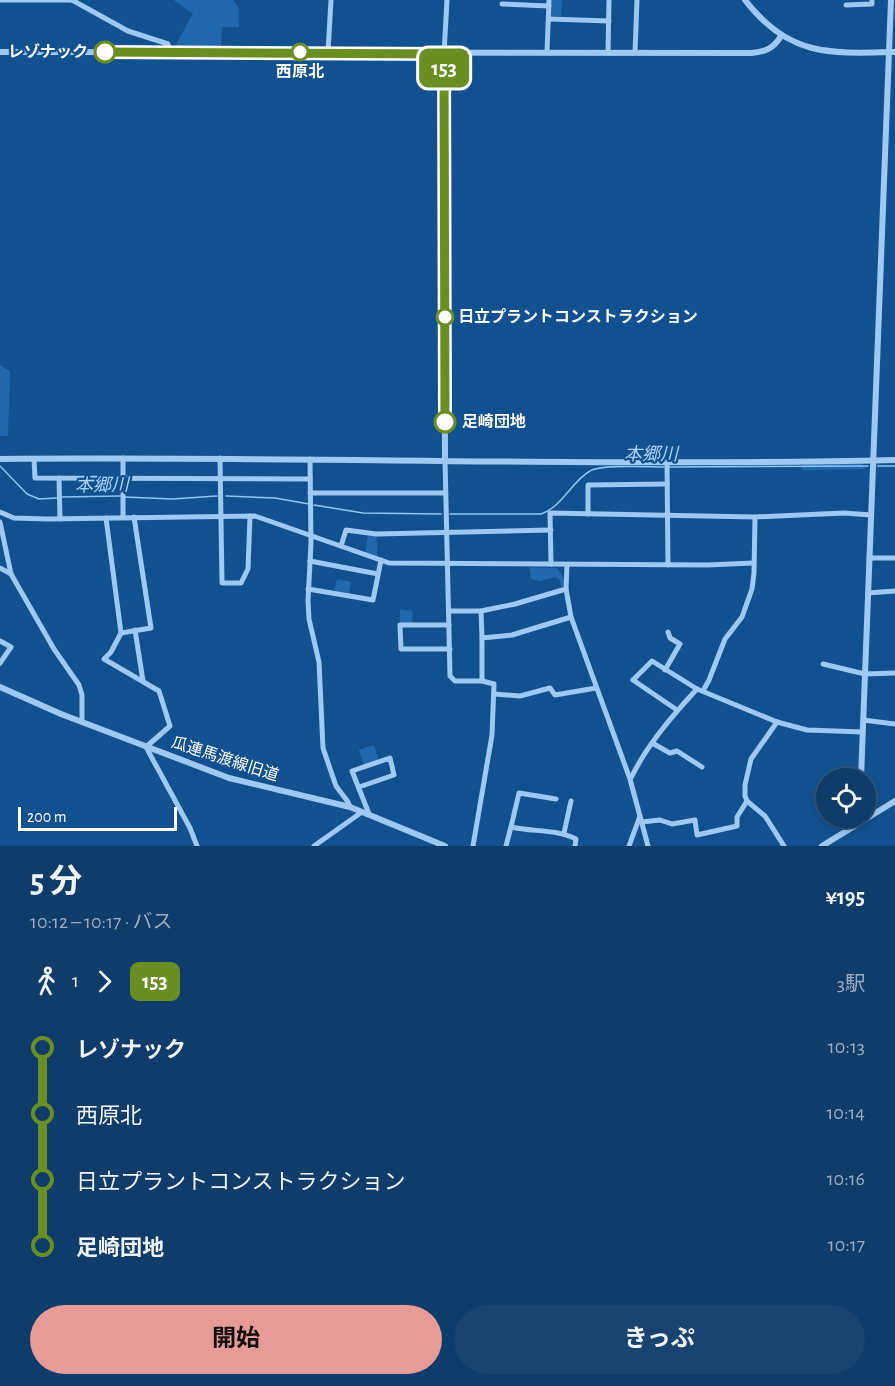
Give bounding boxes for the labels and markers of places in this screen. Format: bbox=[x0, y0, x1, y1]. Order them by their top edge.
marker: レゾナック bbox=[94, 41, 116, 63]
place label: レゾナック bbox=[8, 43, 88, 60]
marker: 西原北 bbox=[291, 43, 309, 61]
place label: 西原北 bbox=[276, 63, 324, 80]
marker: 日立プラントコンストラクション bbox=[436, 308, 454, 326]
place label: 日立プラントコンストラクション bbox=[458, 308, 698, 325]
marker: 足崎団地 bbox=[434, 411, 456, 433]
place label: 足崎団地 bbox=[462, 413, 526, 430]

